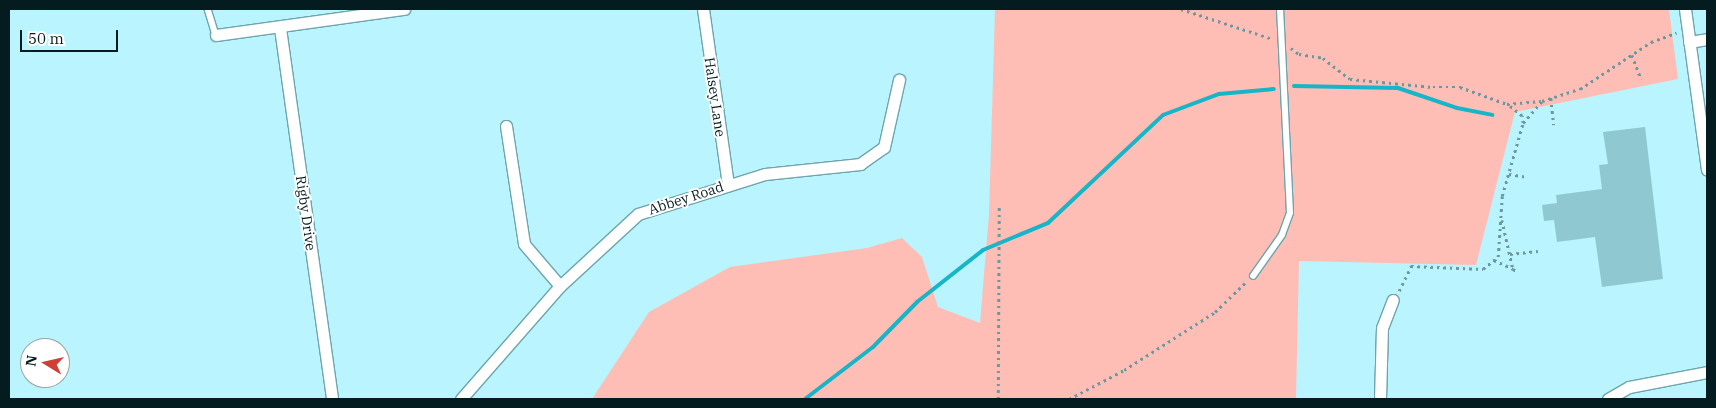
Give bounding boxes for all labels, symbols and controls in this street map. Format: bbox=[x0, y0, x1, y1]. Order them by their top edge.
scale bar bbox=[22, 20, 120, 52]
text: 50 m bbox=[28, 29, 64, 48]
street label: Halsey Lane bbox=[701, 56, 729, 138]
street label: Rigby Drive bbox=[292, 174, 320, 252]
street label: Abbey Road bbox=[646, 178, 726, 218]
north arrow bbox=[20, 338, 70, 388]
text: N bbox=[21, 354, 41, 368]

